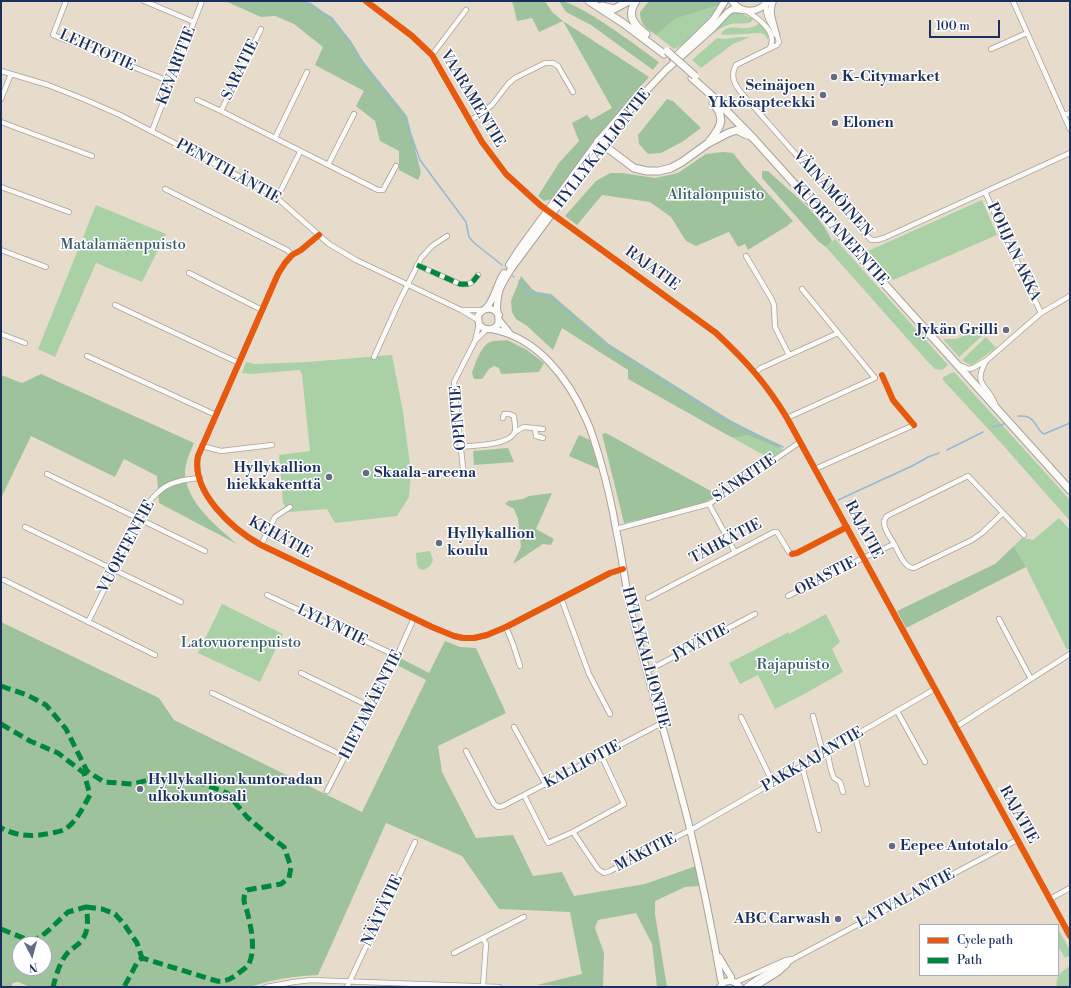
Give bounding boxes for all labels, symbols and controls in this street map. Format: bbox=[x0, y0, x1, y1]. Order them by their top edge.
scale bar bbox=[931, 12, 1002, 38]
text: 100 m bbox=[936, 19, 970, 34]
street label: KEVARITIE bbox=[154, 24, 200, 108]
street label: LEHTOTIE bbox=[56, 26, 138, 76]
street label: SARATIE bbox=[219, 37, 263, 103]
street label: VAARAMENTIE bbox=[436, 47, 508, 151]
place label: K-Citymarket bbox=[842, 68, 940, 86]
marker: K-Citymarket bbox=[829, 72, 839, 82]
place label: Seinäjoen Ykkösapteekki bbox=[708, 77, 815, 112]
street label: HYLLYKALLIONTIE bbox=[551, 86, 655, 212]
marker: Seinäjoen Ykkösapteekki bbox=[818, 90, 828, 100]
place label: Elonen bbox=[843, 114, 894, 132]
marker: Elonen bbox=[830, 118, 840, 128]
street label: PENTTILÄNTIE bbox=[172, 136, 284, 208]
street label: VÄINÄMÖINEN bbox=[789, 147, 875, 241]
street label: KUORTANEENTIE bbox=[789, 178, 891, 290]
park label: Alitalonpuisto bbox=[668, 186, 764, 204]
street label: POHJAN AKKA bbox=[982, 200, 1044, 304]
park label: Matalamäenpuisto bbox=[60, 236, 186, 254]
street label: RAJATIE bbox=[621, 243, 683, 295]
place label: Jykän Grilli bbox=[916, 321, 998, 339]
marker: Jykän Grilli bbox=[1001, 325, 1011, 335]
street label: OPINTIE bbox=[447, 385, 471, 451]
street label: SÄNKITIE bbox=[710, 451, 780, 507]
place label: Hyllykallion hiekkakenttä bbox=[227, 459, 321, 494]
place label: Skaala-areena bbox=[374, 464, 476, 482]
marker: Skaala-areena bbox=[361, 468, 371, 478]
marker: Hyllykallion hiekkakenttä bbox=[324, 472, 334, 482]
street label: VUORTENTIE bbox=[95, 497, 159, 597]
street label: RAJATIE bbox=[840, 498, 886, 562]
street label: KEHÄTIE bbox=[245, 513, 315, 563]
street label: TÄHKÄTIE bbox=[687, 515, 765, 569]
place label: Hyllykallion koulu bbox=[447, 525, 534, 560]
marker: Hyllykallion koulu bbox=[434, 538, 444, 548]
street label: ORASTIE bbox=[792, 554, 860, 600]
street label: HYLLYKALLIONTIE bbox=[617, 585, 673, 731]
street label: LYLYNTIE bbox=[294, 601, 370, 651]
street label: JYVÄTIE bbox=[669, 620, 733, 666]
park label: Latovuorenpuisto bbox=[181, 634, 301, 652]
street label: HIETAMÄENTIE bbox=[337, 647, 407, 763]
park label: Rajapuisto bbox=[756, 656, 830, 674]
street label: PAKKAAJANTIE bbox=[759, 724, 867, 796]
street label: KALLIOTIE bbox=[541, 737, 625, 793]
place label: Hyllykallion kuntoradan ulkokuntosali bbox=[148, 771, 322, 806]
street label: RAJATIE bbox=[995, 783, 1041, 847]
marker: Hyllykallion kuntoradan ulkokuntosali bbox=[135, 784, 145, 794]
street label: MÄKITIE bbox=[612, 830, 680, 876]
place label: Eepee Autotalo bbox=[900, 837, 1008, 855]
marker: Eepee Autotalo bbox=[887, 841, 897, 851]
street label: LATVALANTIE bbox=[854, 866, 958, 932]
street label: NÄÄTÄTIE bbox=[359, 872, 407, 950]
place label: ABC Carwash bbox=[734, 910, 830, 928]
marker: ABC Carwash bbox=[833, 914, 843, 924]
legend bbox=[919, 924, 1059, 976]
text: Cycle path bbox=[957, 933, 1013, 948]
north arrow bbox=[12, 936, 52, 976]
text: Path bbox=[957, 953, 982, 968]
text: N bbox=[28, 960, 38, 974]

